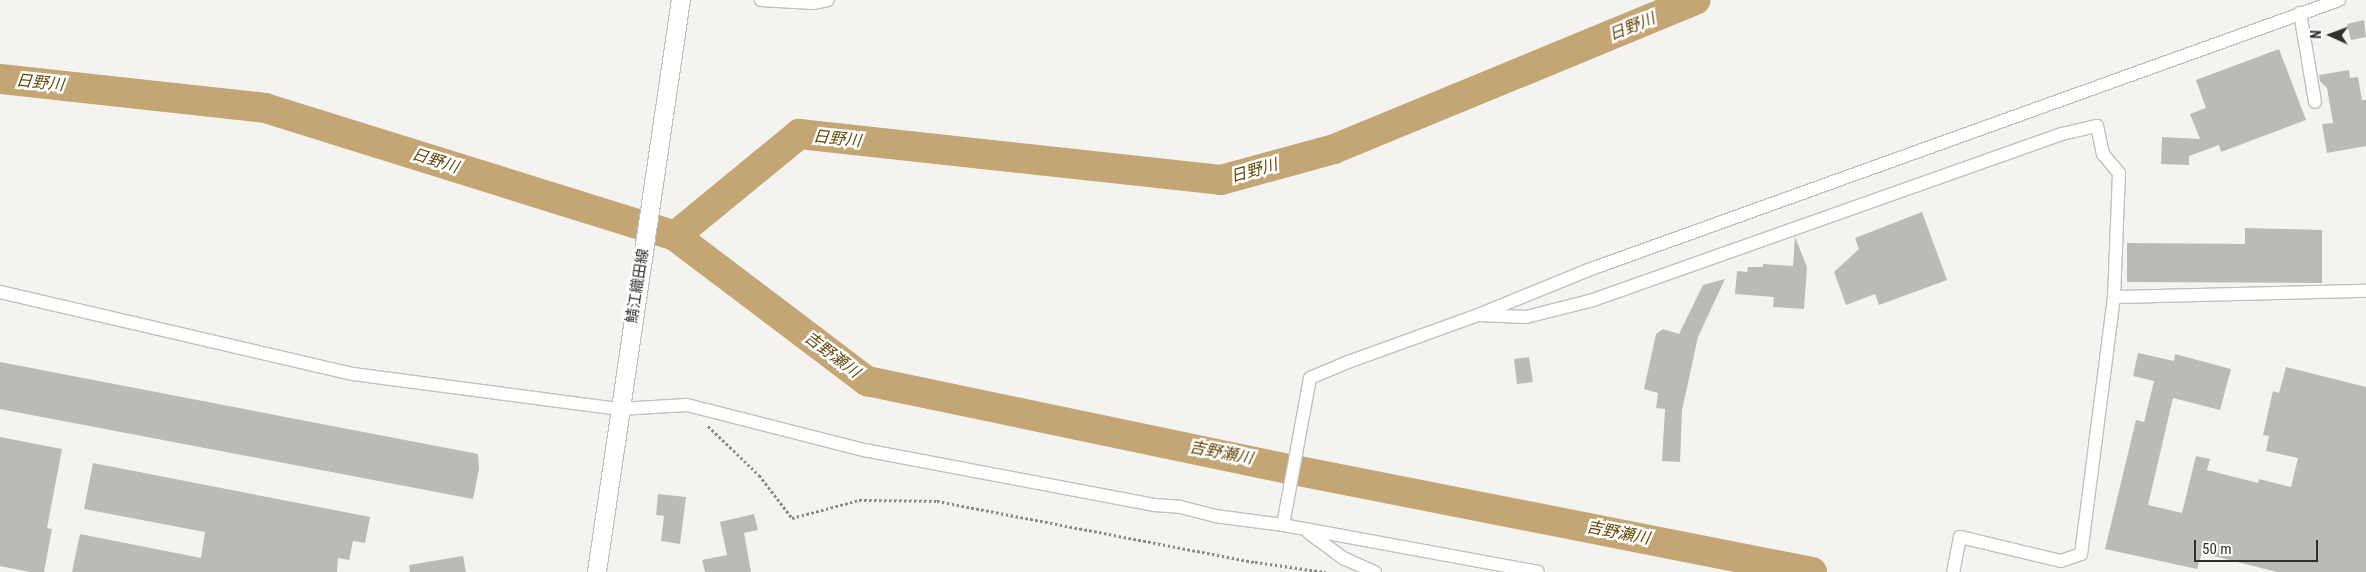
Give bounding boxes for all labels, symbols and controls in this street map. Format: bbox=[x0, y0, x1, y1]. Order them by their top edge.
water label: 日野川 bbox=[1606, 9, 1658, 45]
north arrow bbox=[2306, 10, 2356, 60]
text: N bbox=[2308, 30, 2324, 39]
water label: 日野川 bbox=[15, 71, 65, 95]
water label: 日野川 bbox=[812, 127, 862, 151]
water label: 日野川 bbox=[409, 145, 461, 177]
water label: 日野川 bbox=[1228, 155, 1280, 187]
street label: 鯖江織田線 bbox=[623, 248, 653, 324]
water label: 吉野瀬川 bbox=[801, 328, 863, 382]
water label: 吉野瀬川 bbox=[1188, 437, 1254, 469]
water label: 吉野瀬川 bbox=[1585, 517, 1651, 549]
scale bar bbox=[2196, 530, 2320, 562]
text: 50 m bbox=[2202, 540, 2232, 558]

